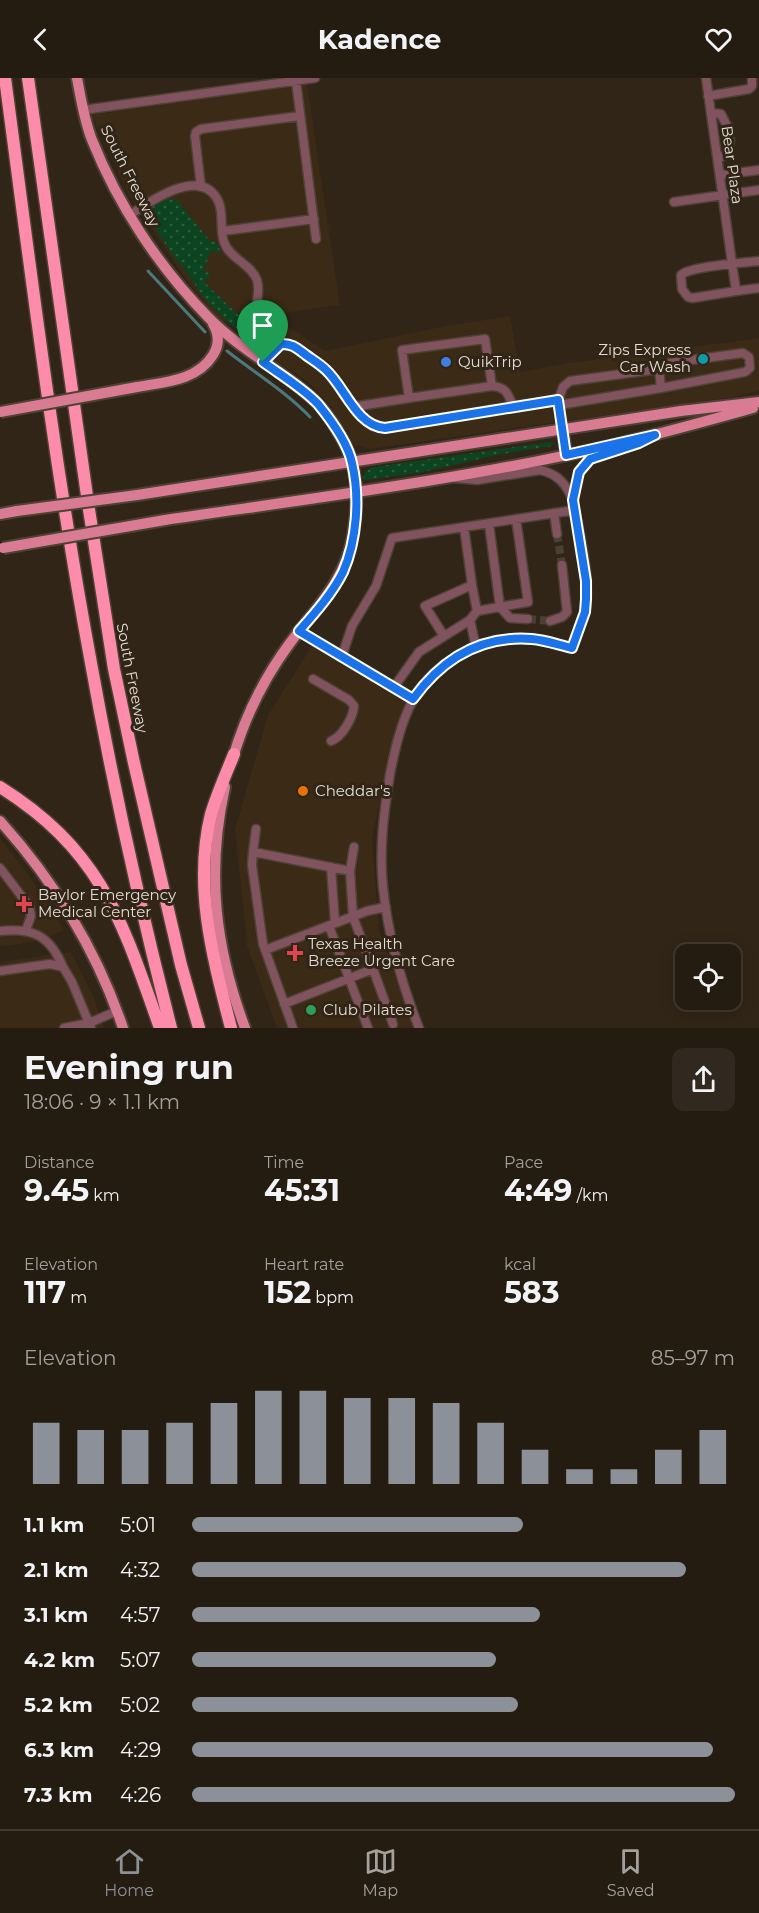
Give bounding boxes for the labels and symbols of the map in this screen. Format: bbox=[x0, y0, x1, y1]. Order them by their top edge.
street label: South Freeway bbox=[97, 122, 165, 231]
street label: Bear Plaza bbox=[718, 124, 747, 205]
pin bbox=[237, 300, 288, 362]
place label: Zips Express Car Wash bbox=[598, 340, 691, 376]
place label: QuikTrip bbox=[458, 352, 522, 371]
marker: Zips Express Car Wash bbox=[696, 352, 710, 366]
marker: QuikTrip bbox=[439, 355, 453, 369]
street label: South Freeway bbox=[113, 621, 153, 735]
place label: Cheddar's bbox=[315, 781, 390, 800]
marker: Cheddar's bbox=[296, 784, 310, 798]
place label: Baylor Emergency Medical Center bbox=[38, 885, 177, 921]
marker: Baylor Emergency Medical Center bbox=[15, 895, 33, 913]
place label: Texas Health Breeze Urgent Care bbox=[308, 934, 455, 970]
marker: Texas Health Breeze Urgent Care bbox=[286, 944, 304, 962]
place label: Club Pilates bbox=[323, 1000, 412, 1019]
marker: Club Pilates bbox=[304, 1003, 318, 1017]

